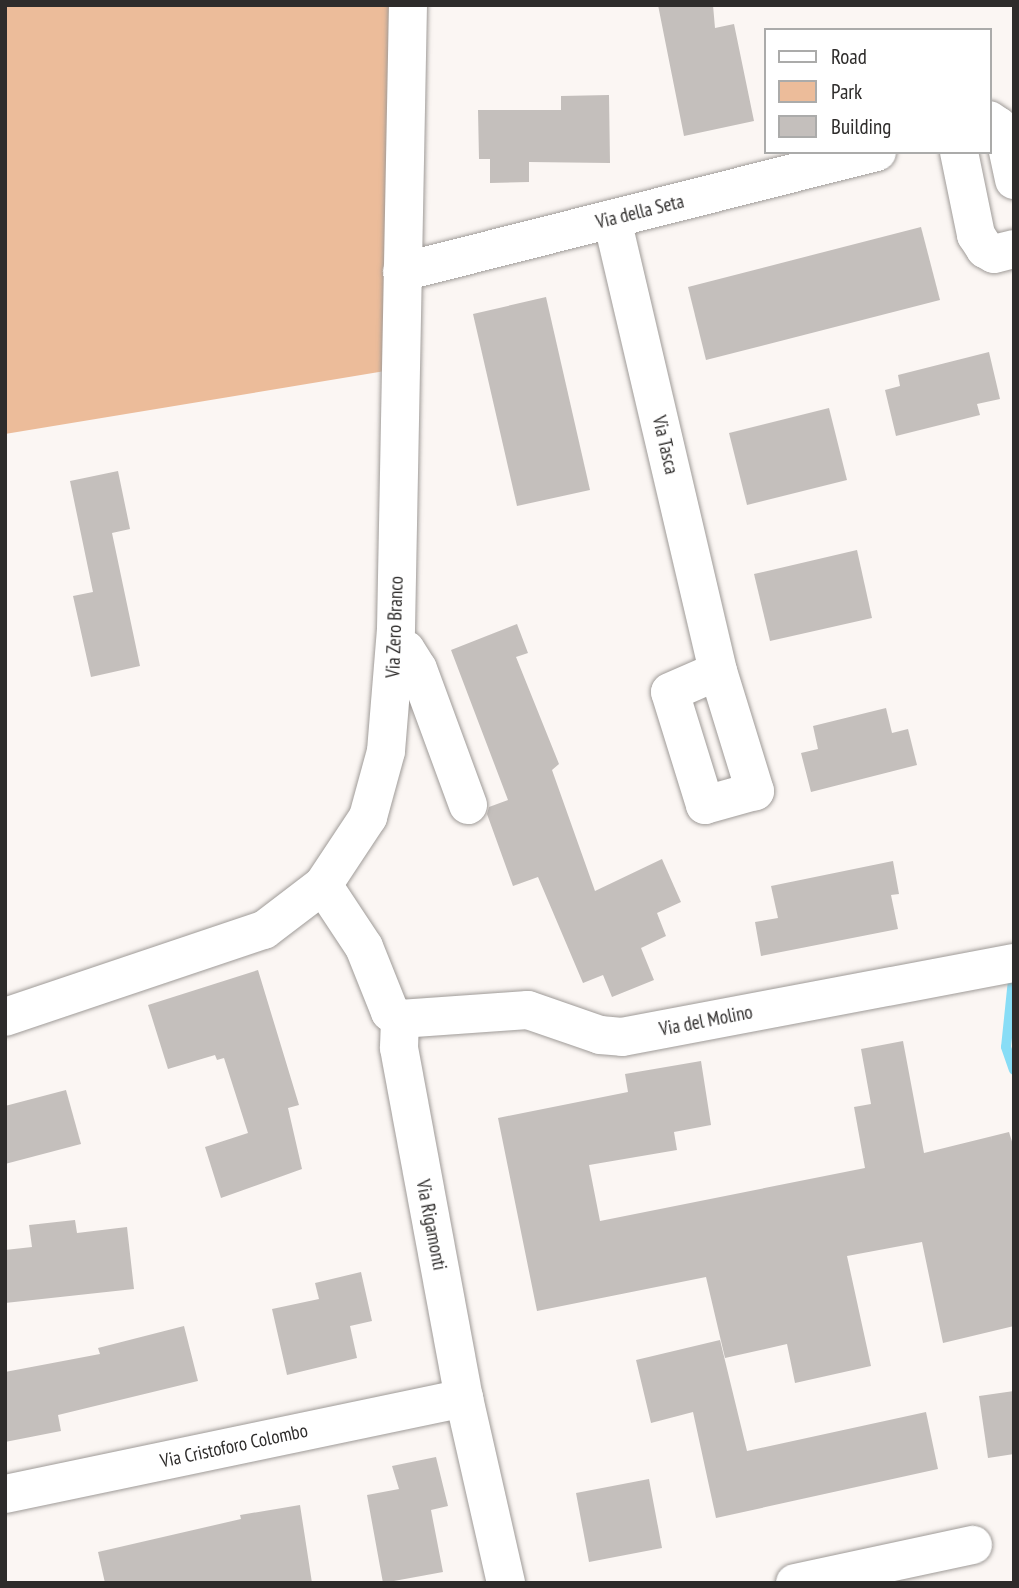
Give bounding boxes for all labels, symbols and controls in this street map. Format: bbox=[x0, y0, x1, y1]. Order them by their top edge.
legend bbox=[764, 28, 991, 154]
text: Road bbox=[831, 43, 867, 70]
text: Park bbox=[831, 78, 862, 105]
text: Building bbox=[831, 113, 891, 140]
street label: Via della Seta bbox=[594, 190, 686, 234]
street label: Via Tasca bbox=[647, 413, 683, 477]
street label: Via Zero Branco bbox=[382, 576, 408, 678]
street label: Via del Molino bbox=[657, 1001, 755, 1041]
street label: Via Rigamonti bbox=[411, 1178, 451, 1272]
street label: Via Cristoforo Colombo bbox=[158, 1419, 310, 1473]

